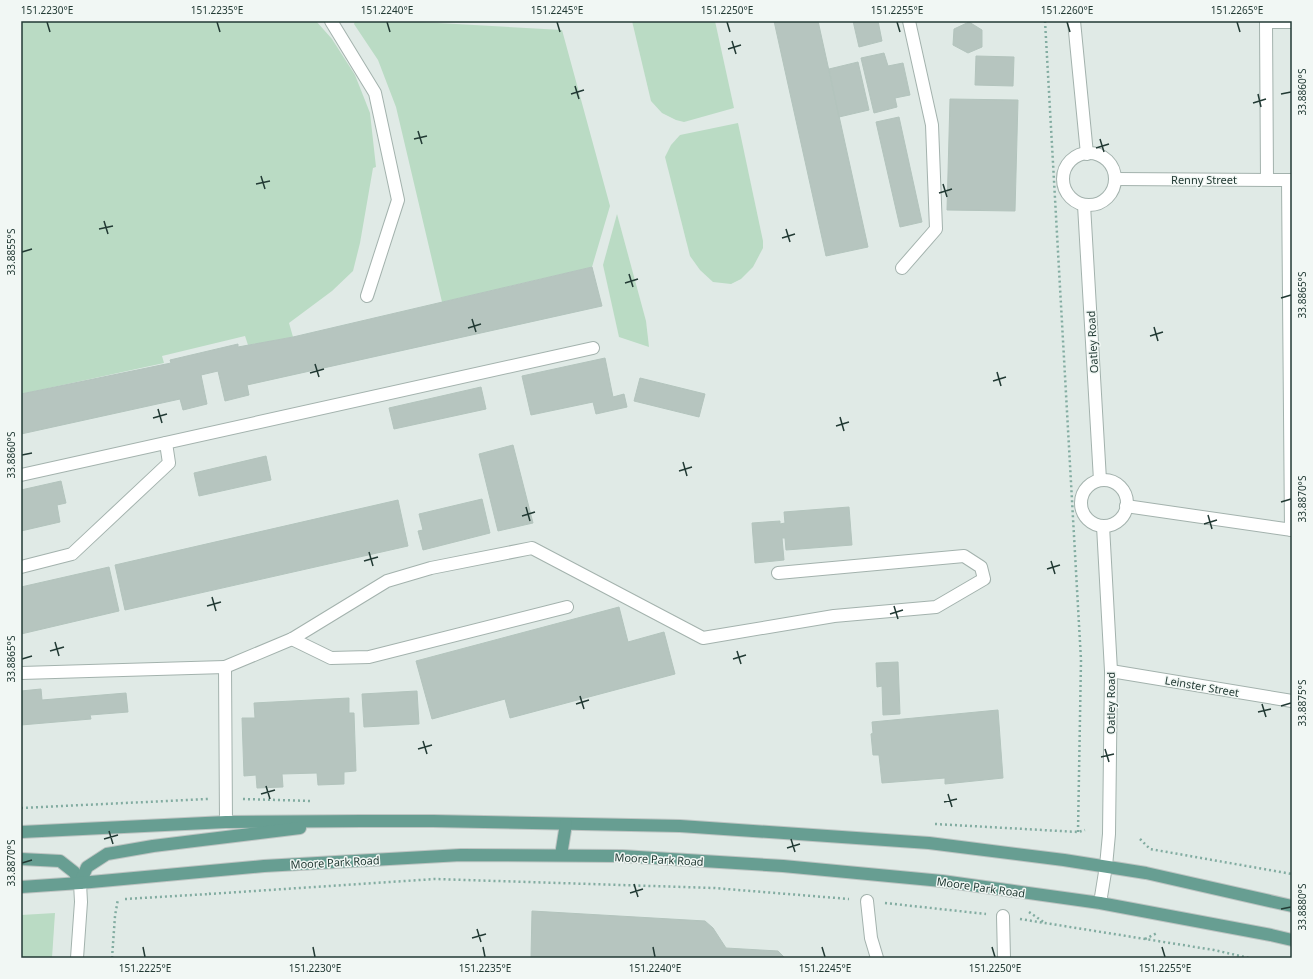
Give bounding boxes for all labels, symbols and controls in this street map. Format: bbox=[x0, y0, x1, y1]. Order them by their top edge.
text: 151.2230°E bbox=[21, 3, 73, 17]
text: 151.2235°E bbox=[191, 3, 243, 17]
text: 151.2240°E bbox=[361, 3, 413, 17]
text: 151.2245°E bbox=[531, 3, 583, 17]
text: 151.2250°E bbox=[701, 3, 753, 17]
text: 151.2255°E bbox=[871, 3, 923, 17]
text: 151.2260°E bbox=[1041, 3, 1093, 17]
text: 151.2265°E bbox=[1211, 3, 1263, 17]
text: 33.8860°S bbox=[1295, 68, 1309, 115]
street label: Renny Street bbox=[1171, 172, 1237, 187]
text: 33.8855°S bbox=[4, 228, 18, 275]
text: 33.8865°S bbox=[1295, 271, 1309, 318]
street label: Oatley Road bbox=[1083, 310, 1101, 374]
text: 33.8860°S bbox=[4, 431, 18, 478]
text: 33.8870°S bbox=[1295, 475, 1309, 522]
text: 33.8865°S bbox=[4, 635, 18, 682]
street label: Oatley Road bbox=[1103, 672, 1118, 734]
street label: Leinster Street bbox=[1164, 672, 1240, 700]
text: 33.8875°S bbox=[1295, 679, 1309, 726]
text: 33.8870°S bbox=[4, 839, 18, 886]
street label: Moore Park Road bbox=[614, 849, 704, 869]
street label: Moore Park Road bbox=[290, 852, 380, 872]
street label: Moore Park Road bbox=[936, 873, 1026, 901]
text: 33.8880°S bbox=[1295, 883, 1309, 930]
text: 151.2225°E bbox=[119, 961, 171, 975]
text: 151.2230°E bbox=[289, 961, 341, 975]
text: 151.2235°E bbox=[459, 961, 511, 975]
text: 151.2240°E bbox=[629, 961, 681, 975]
text: 151.2245°E bbox=[799, 961, 851, 975]
text: 151.2250°E bbox=[969, 961, 1021, 975]
text: 151.2255°E bbox=[1139, 961, 1191, 975]

